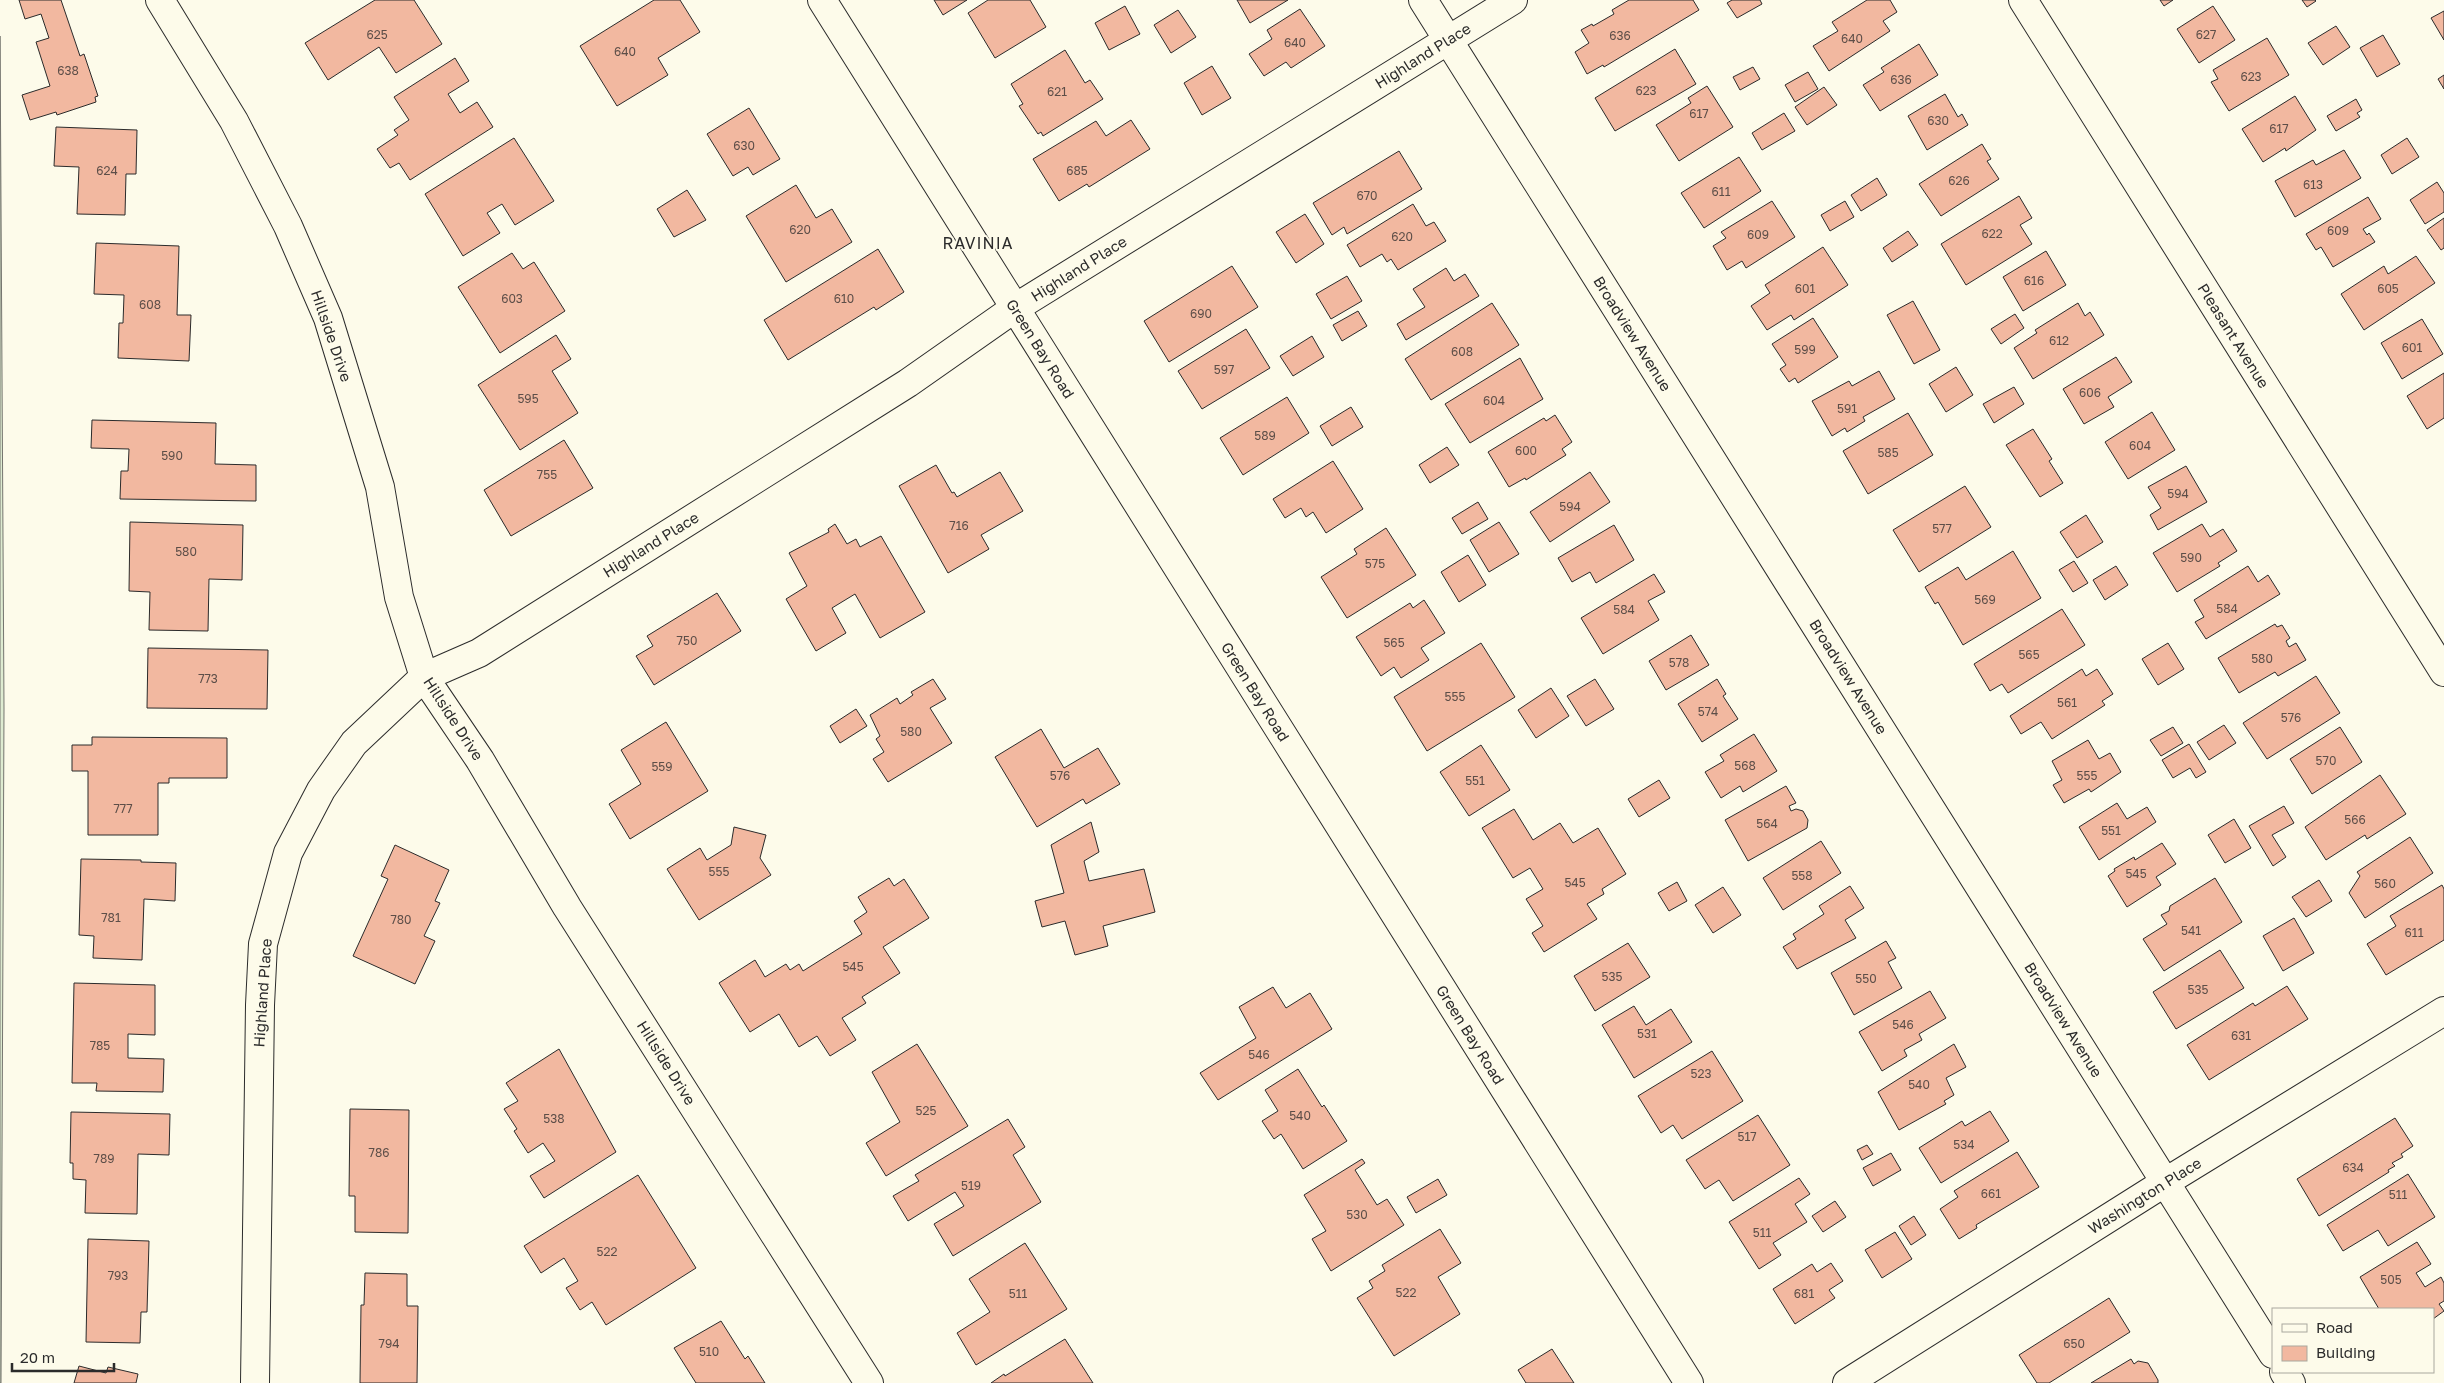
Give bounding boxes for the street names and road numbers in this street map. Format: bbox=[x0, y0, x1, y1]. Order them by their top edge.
street label: Highland Place bbox=[1371, 18, 1474, 92]
street label: Highland Place bbox=[1027, 231, 1130, 305]
street label: Broadview Avenue bbox=[1590, 273, 1676, 395]
street label: Pleasant Avenue bbox=[2194, 280, 2273, 391]
street label: Hillside Drive bbox=[308, 287, 356, 384]
street label: Green Bay Road bbox=[1003, 295, 1079, 401]
street label: Highland Place bbox=[599, 507, 702, 581]
street label: Broadview Avenue bbox=[1806, 616, 1892, 738]
street label: Green Bay Road bbox=[1218, 638, 1294, 744]
street label: Hillside Drive bbox=[420, 673, 488, 764]
street label: Highland Place bbox=[249, 937, 275, 1048]
street label: Broadview Avenue bbox=[2021, 959, 2107, 1081]
street label: Green Bay Road bbox=[1433, 981, 1509, 1087]
street label: Hillside Drive bbox=[634, 1017, 700, 1108]
street label: Washington Place bbox=[2085, 1153, 2205, 1237]

